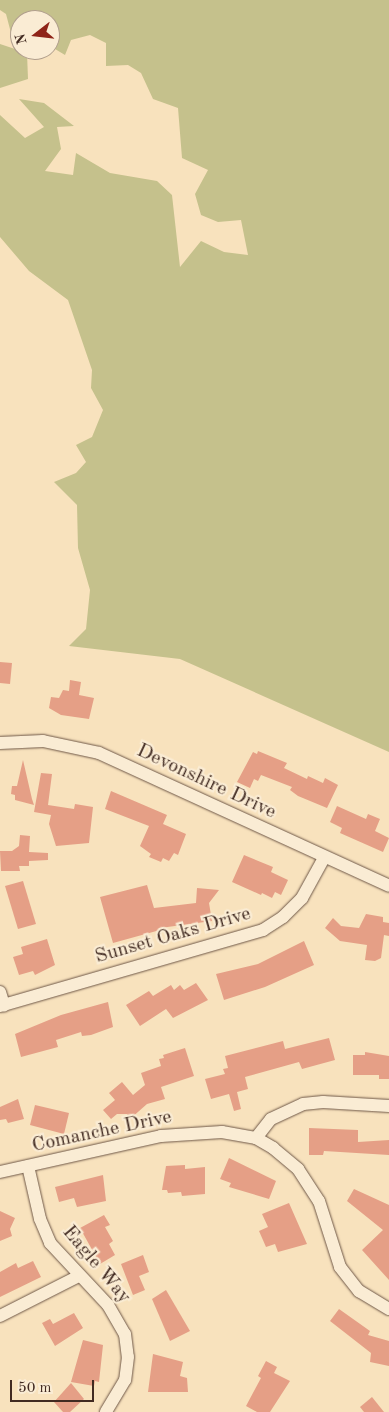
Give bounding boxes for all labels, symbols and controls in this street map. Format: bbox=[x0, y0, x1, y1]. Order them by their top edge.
north arrow bbox=[10, 10, 60, 60]
text: N bbox=[13, 32, 30, 46]
street label: Devonshire Drive bbox=[132, 739, 280, 825]
street label: Sunset Oaks Drive bbox=[92, 902, 254, 970]
street label: Comanche Drive bbox=[30, 1105, 174, 1159]
street label: Eagle Way bbox=[56, 1221, 136, 1309]
scale bar bbox=[12, 1370, 96, 1402]
text: 50 m bbox=[18, 1381, 52, 1396]

